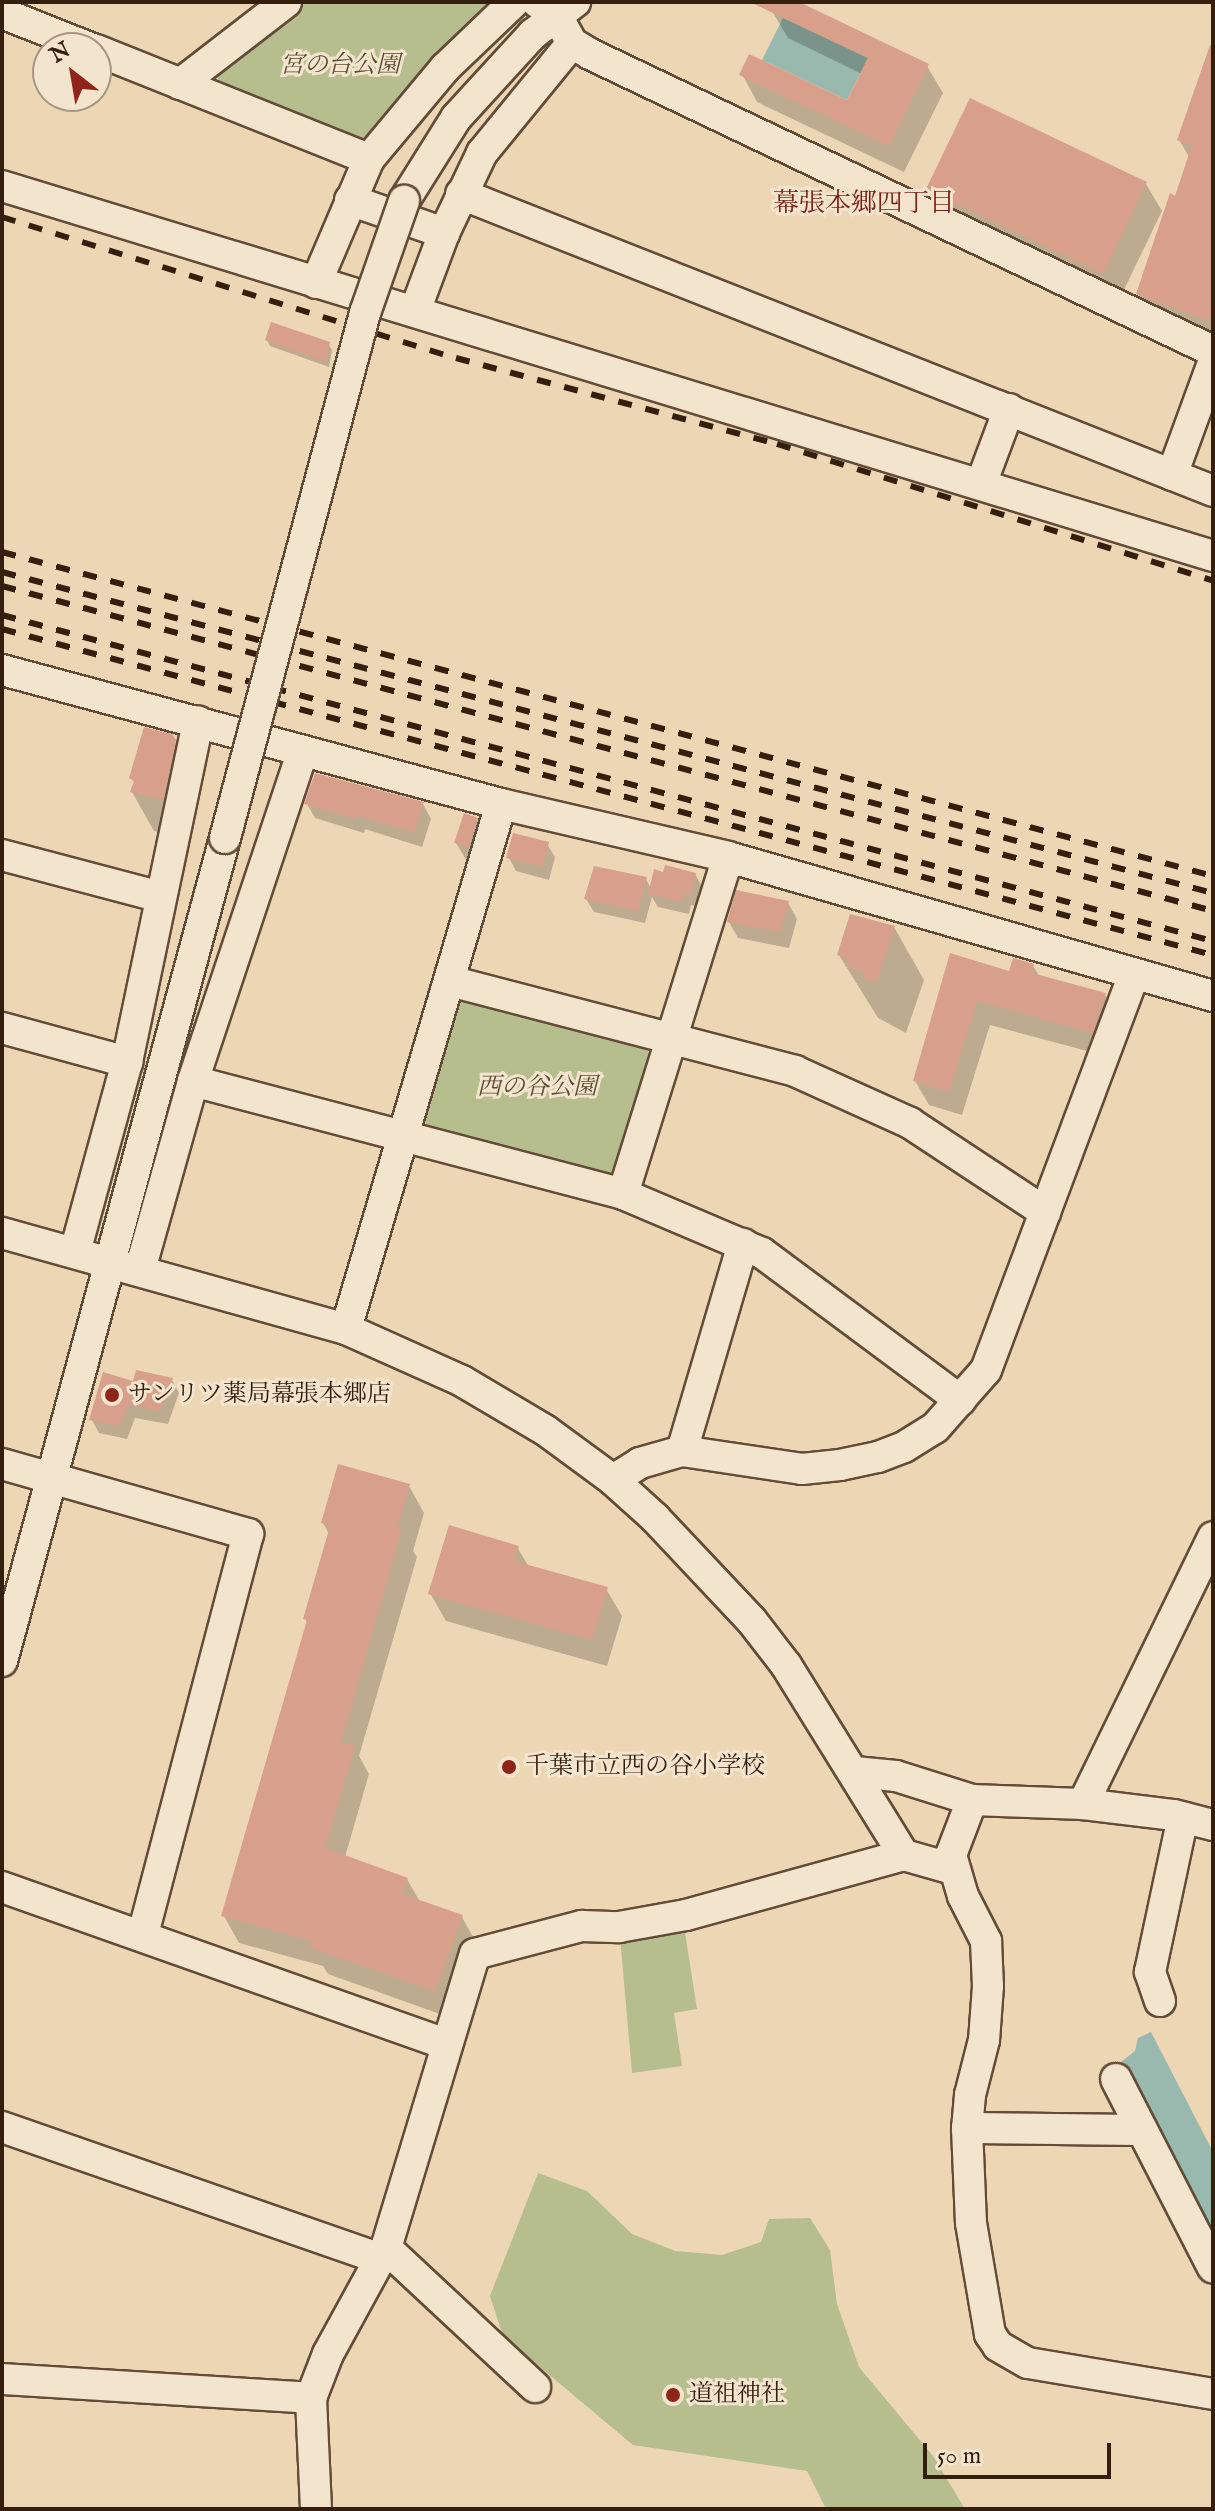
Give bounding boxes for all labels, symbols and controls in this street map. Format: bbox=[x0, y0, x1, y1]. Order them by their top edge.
north arrow bbox=[32, 32, 112, 112]
text: N bbox=[45, 36, 76, 70]
park label: 宮の台公園 bbox=[280, 52, 400, 80]
district label: 幕張本郷四丁目 bbox=[773, 188, 955, 220]
park label: 西の谷公園 bbox=[477, 1074, 597, 1102]
place label: サンリツ薬局幕張本郷店 bbox=[128, 1381, 392, 1409]
marker: サンリツ薬局幕張本郷店 bbox=[103, 1386, 121, 1404]
place label: 千葉市立西の谷小学校 bbox=[525, 1753, 765, 1781]
marker: 千葉市立西の谷小学校 bbox=[500, 1758, 518, 1776]
place label: 道祖神社 bbox=[689, 2381, 785, 2409]
marker: 道祖神社 bbox=[664, 2386, 682, 2404]
scale bar bbox=[927, 2427, 1115, 2477]
text: 50 m bbox=[937, 2441, 981, 2472]

